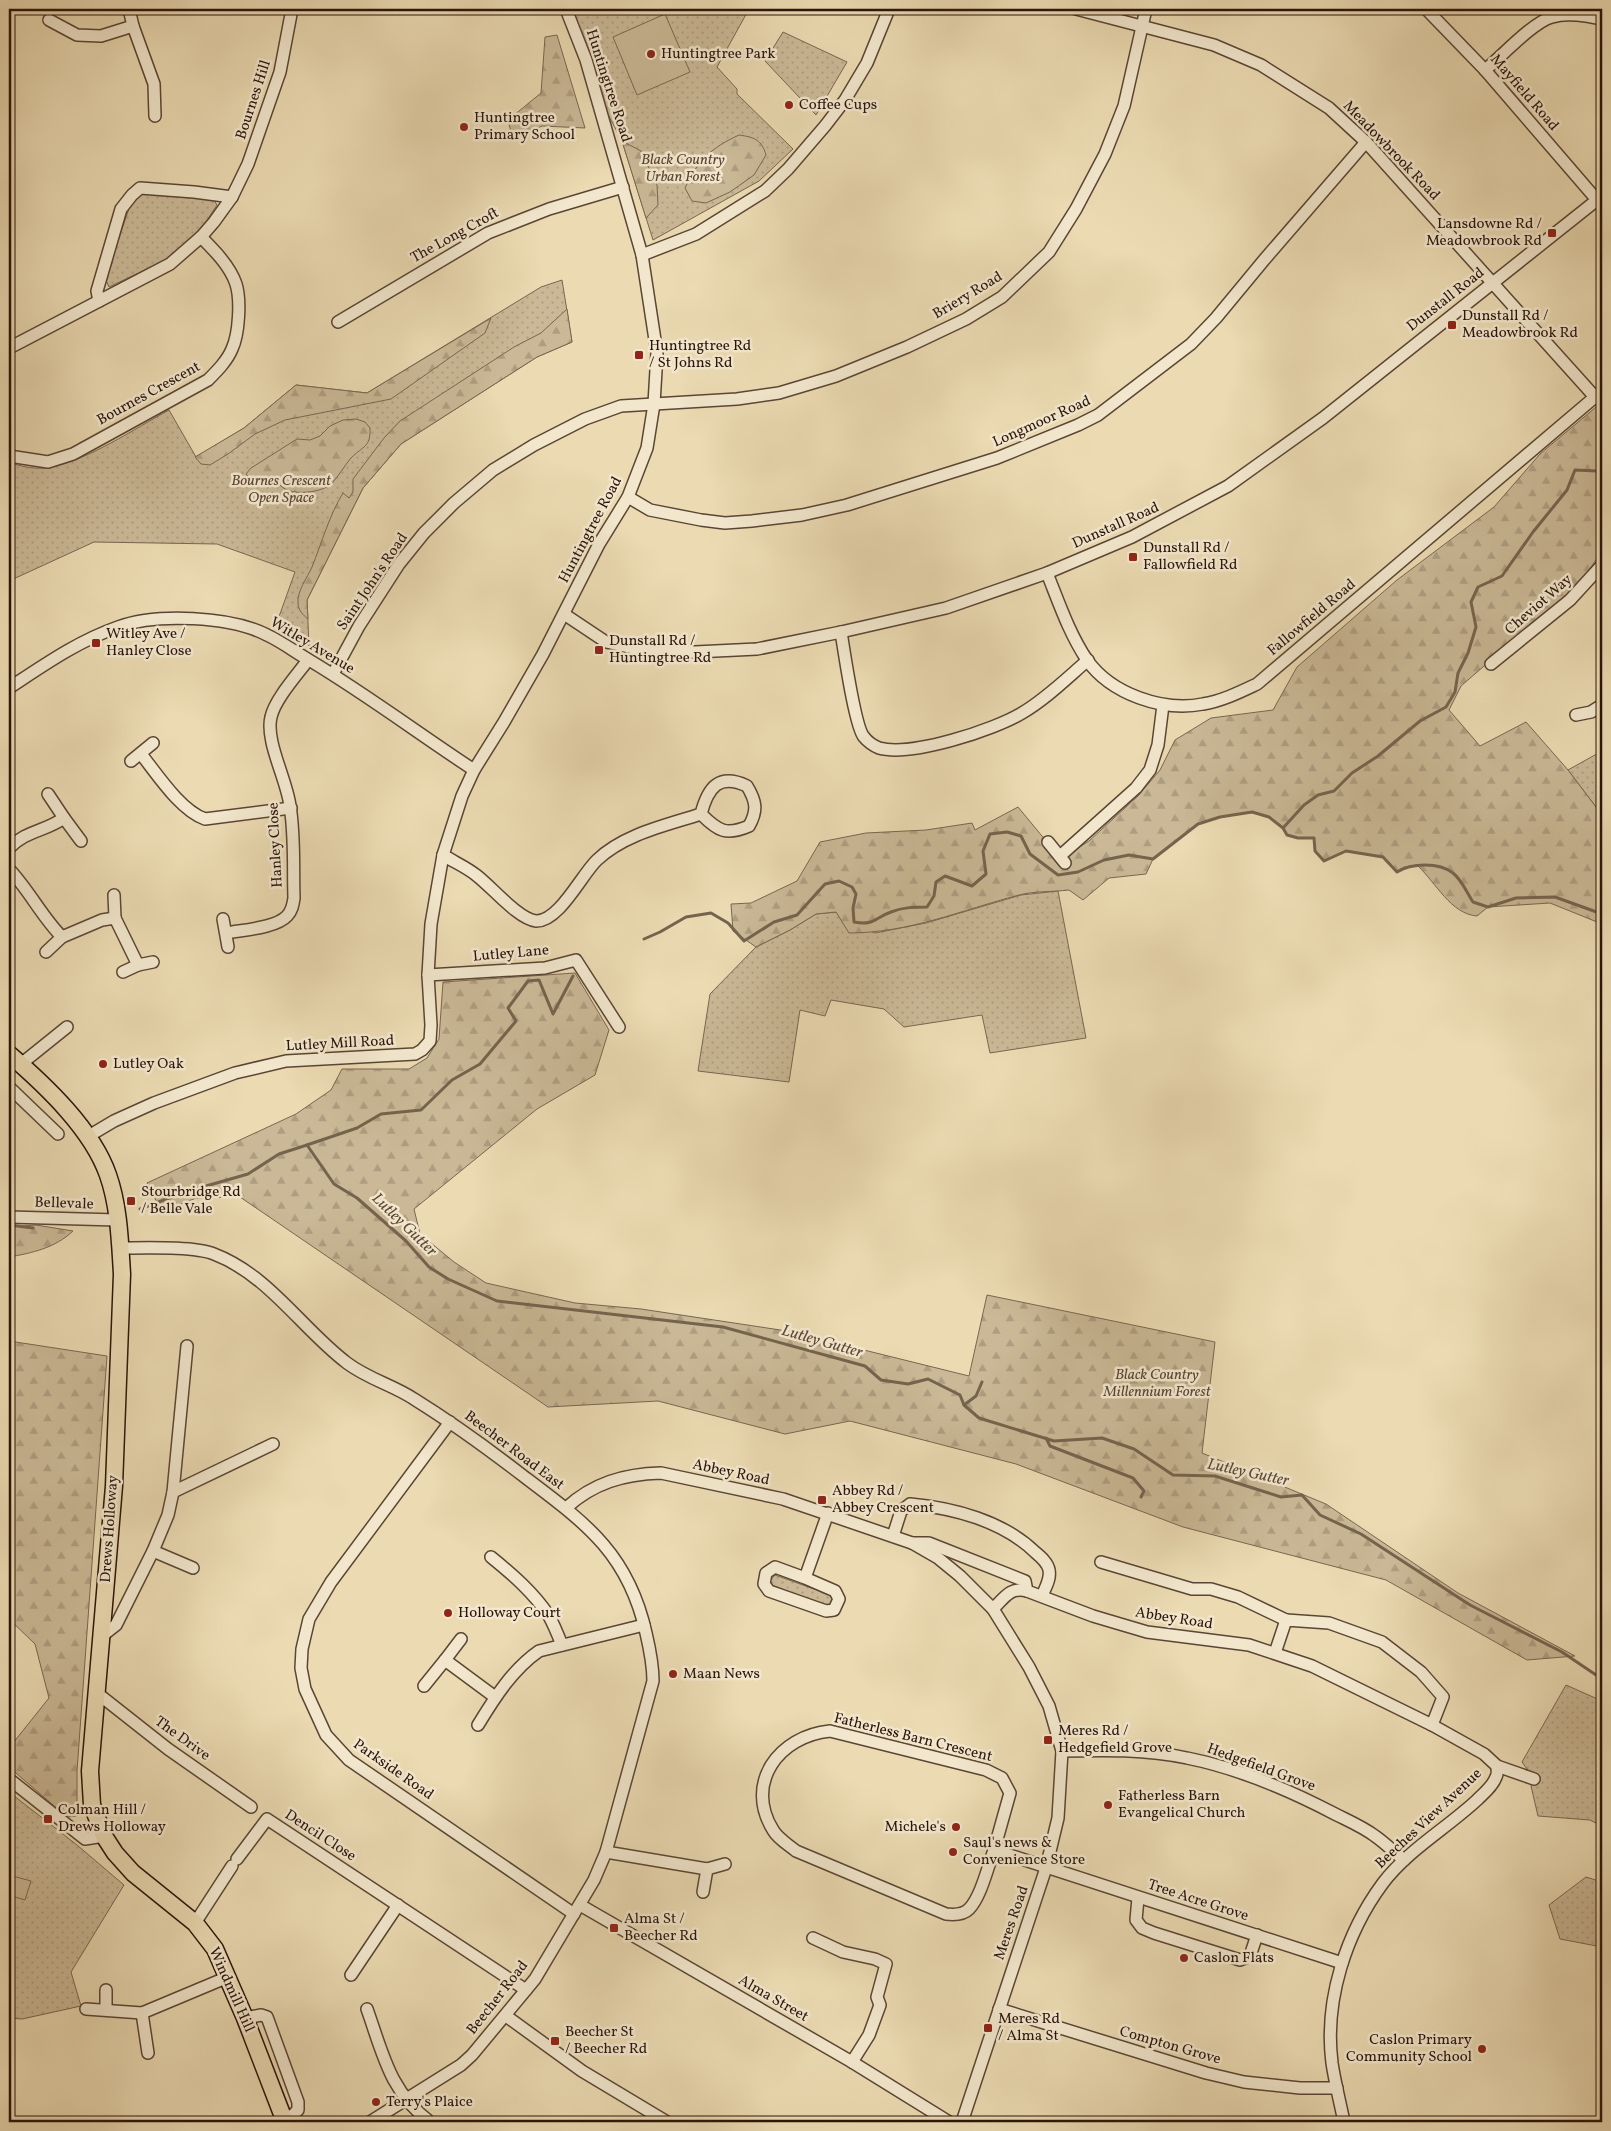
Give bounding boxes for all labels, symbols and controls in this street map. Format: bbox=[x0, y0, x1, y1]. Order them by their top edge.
street label: Huntingtree Road bbox=[580, 27, 636, 145]
place label: Huntingtree Park bbox=[661, 44, 776, 65]
marker: Huntingtree Park bbox=[645, 48, 657, 60]
street label: Mayfield Road bbox=[1485, 50, 1563, 136]
street label: Bournes Hill bbox=[231, 58, 277, 142]
place label: Coffee Cups bbox=[799, 95, 877, 116]
street label: Meadowbrook Road bbox=[1338, 96, 1444, 206]
marker: Coffee Cups bbox=[783, 99, 795, 111]
place label: Huntingtree Primary School bbox=[474, 108, 575, 146]
marker: Huntingtree Primary School bbox=[458, 121, 470, 133]
park label: Black Country Urban Forest bbox=[641, 150, 725, 188]
street label: The Long Croft bbox=[407, 203, 503, 269]
place label: Lansdowne Rd / Meadowbrook Rd bbox=[1426, 214, 1543, 252]
marker: Lansdowne Rd / Meadowbrook Rd bbox=[1546, 227, 1558, 239]
street label: Dunstall Road bbox=[1403, 263, 1489, 337]
street label: Briery Road bbox=[929, 267, 1007, 325]
place label: Dunstall Rd / Meadowbrook Rd bbox=[1462, 306, 1578, 344]
marker: Dunstall Rd / Meadowbrook Rd bbox=[1446, 319, 1458, 331]
place label: Huntingtree Rd / St Johns Rd bbox=[649, 336, 751, 374]
marker: Huntingtree Rd / St Johns Rd bbox=[633, 349, 645, 361]
street label: Bournes Crescent bbox=[94, 357, 204, 431]
street label: Longmoor Road bbox=[990, 391, 1094, 453]
park label: Bournes Crescent Open Space bbox=[231, 471, 332, 509]
street label: Huntingtree Road bbox=[554, 473, 628, 587]
street label: Dunstall Road bbox=[1069, 497, 1163, 555]
street label: Saint John's Road bbox=[333, 529, 413, 635]
place label: Dunstall Rd / Fallowfield Rd bbox=[1143, 538, 1237, 576]
marker: Dunstall Rd / Fallowfield Rd bbox=[1127, 551, 1139, 563]
street label: Cheviot Way bbox=[1501, 570, 1577, 640]
street label: Fallowfield Road bbox=[1263, 575, 1361, 661]
street label: Witley Avenue bbox=[266, 612, 358, 680]
place label: Witley Ave / Hanley Close bbox=[106, 624, 192, 662]
place label: Dunstall Rd / Huntingtree Rd bbox=[609, 631, 711, 669]
marker: Witley Ave / Hanley Close bbox=[90, 637, 102, 649]
marker: Dunstall Rd / Huntingtree Rd bbox=[593, 644, 605, 656]
street label: Hanley Close bbox=[263, 802, 289, 888]
street label: Lutley Lane bbox=[472, 940, 550, 968]
street label: Lutley Mill Road bbox=[285, 1031, 395, 1057]
place label: Lutley Oak bbox=[113, 1054, 184, 1075]
marker: Lutley Oak bbox=[97, 1058, 109, 1070]
place label: Stourbridge Rd / Belle Vale bbox=[141, 1182, 241, 1220]
water label: Lutley Gutter bbox=[366, 1188, 442, 1263]
street label: Bellevale bbox=[34, 1192, 94, 1216]
marker: Stourbridge Rd / Belle Vale bbox=[125, 1195, 137, 1207]
water label: Lutley Gutter bbox=[779, 1320, 866, 1364]
park label: Black Country Millennium Forest bbox=[1102, 1365, 1212, 1403]
street label: Beecher Road East bbox=[460, 1406, 568, 1496]
water label: Lutley Gutter bbox=[1205, 1454, 1292, 1493]
street label: Abbey Road bbox=[691, 1455, 771, 1491]
street label: Drews Holloway bbox=[96, 1474, 124, 1584]
place label: Abbey Rd / Abbey Crescent bbox=[832, 1481, 934, 1519]
marker: Abbey Rd / Abbey Crescent bbox=[816, 1494, 828, 1506]
place label: Holloway Court bbox=[458, 1603, 561, 1624]
street label: Abbey Road bbox=[1134, 1603, 1214, 1635]
marker: Holloway Court bbox=[442, 1607, 454, 1619]
place label: Maan News bbox=[683, 1664, 760, 1685]
marker: Maan News bbox=[667, 1668, 679, 1680]
street label: Fatherless Barn Crescent bbox=[832, 1708, 994, 1768]
street label: The Drive bbox=[150, 1712, 214, 1766]
place label: Meres Rd / Hedgefield Grove bbox=[1058, 1721, 1172, 1759]
street label: Parkside Road bbox=[348, 1734, 438, 1806]
marker: Meres Rd / Hedgefield Grove bbox=[1042, 1734, 1054, 1746]
street label: Hedgefield Grove bbox=[1204, 1739, 1318, 1797]
street label: Beeches View Avenue bbox=[1371, 1764, 1487, 1874]
place label: Fatherless Barn Evangelical Church bbox=[1118, 1786, 1246, 1824]
marker: Fatherless Barn Evangelical Church bbox=[1102, 1799, 1114, 1811]
place label: Colman Hill / Drews Holloway bbox=[58, 1800, 166, 1838]
street label: Dencil Close bbox=[280, 1805, 360, 1867]
marker: Colman Hill / Drews Holloway bbox=[42, 1813, 54, 1825]
place label: Michele's bbox=[884, 1817, 946, 1838]
marker: Michele's bbox=[950, 1821, 962, 1833]
place label: Saul's news & Convenience Store bbox=[963, 1833, 1085, 1871]
marker: Saul's news & Convenience Store bbox=[947, 1846, 959, 1858]
street label: Tree Acre Grove bbox=[1145, 1875, 1251, 1927]
street label: Meres Road bbox=[989, 1883, 1035, 1963]
place label: Alma St / Beecher Rd bbox=[624, 1909, 698, 1947]
marker: Alma St / Beecher Rd bbox=[608, 1922, 620, 1934]
street label: Windmill Hill bbox=[203, 1944, 259, 2036]
place label: Caslon Flats bbox=[1194, 1948, 1274, 1969]
marker: Caslon Flats bbox=[1178, 1952, 1190, 1964]
street label: Beecher Road bbox=[462, 1956, 534, 2040]
street label: Alma Street bbox=[734, 1970, 812, 2028]
place label: Meres Rd / Alma St bbox=[998, 2009, 1060, 2047]
street label: Compton Grove bbox=[1117, 2021, 1223, 2071]
place label: Beecher St / Beecher Rd bbox=[565, 2022, 647, 2060]
marker: Meres Rd / Alma St bbox=[982, 2022, 994, 2034]
place label: Caslon Primary Community School bbox=[1346, 2030, 1472, 2068]
marker: Beecher St / Beecher Rd bbox=[549, 2035, 561, 2047]
marker: Caslon Primary Community School bbox=[1476, 2043, 1488, 2055]
place label: Terry's Plaice bbox=[386, 2092, 473, 2113]
marker: Terry's Plaice bbox=[370, 2096, 382, 2108]

